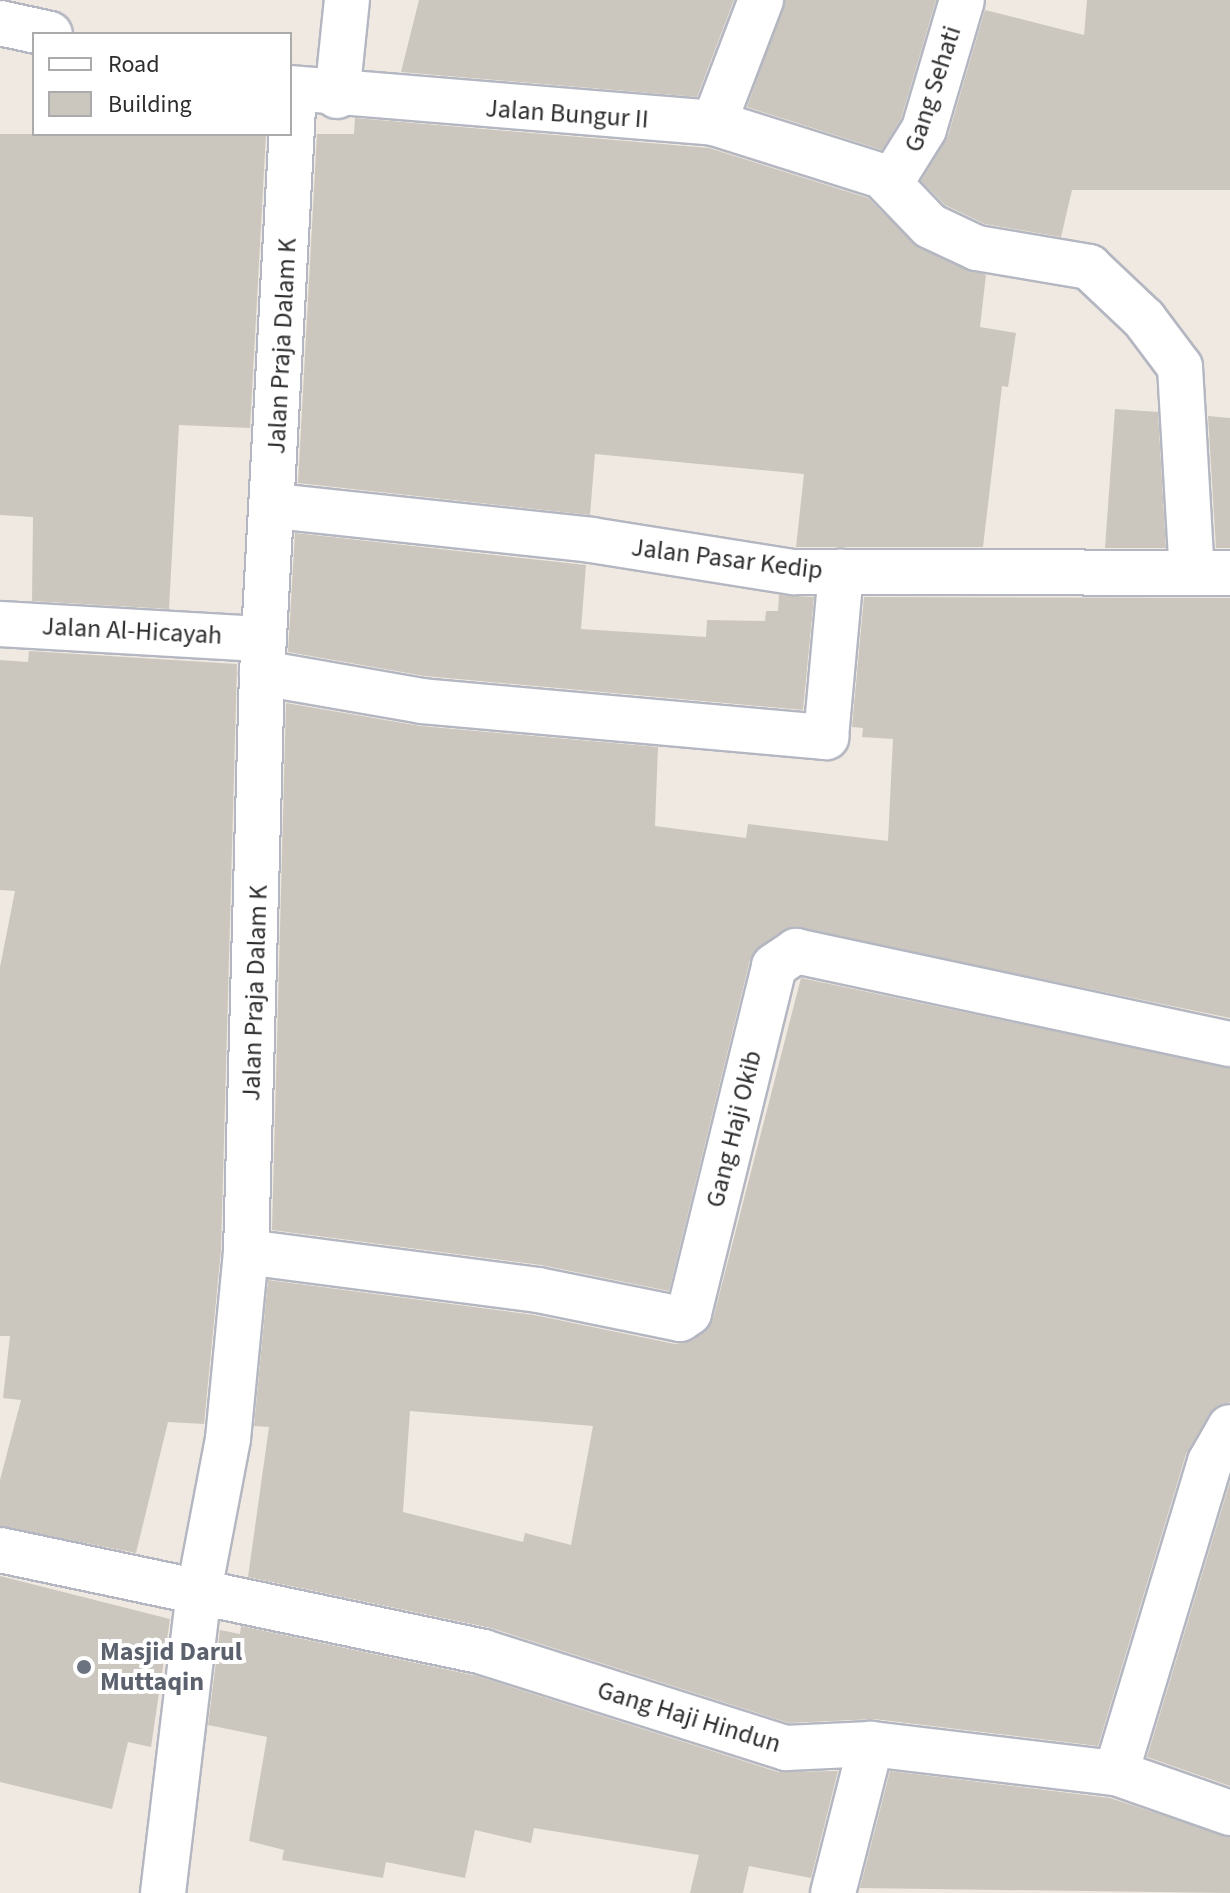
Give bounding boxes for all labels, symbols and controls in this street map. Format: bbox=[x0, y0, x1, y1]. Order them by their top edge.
street label: Gang Sehati bbox=[898, 22, 968, 156]
legend bbox=[32, 32, 292, 136]
text: Road bbox=[108, 47, 160, 82]
text: Building bbox=[108, 87, 192, 122]
street label: Jalan Bungur II bbox=[484, 93, 650, 135]
street label: Jalan Praja Dalam K bbox=[261, 237, 303, 455]
street label: Jalan Pasar Kedip bbox=[629, 532, 825, 586]
street label: Jalan Al-Hicayah bbox=[41, 611, 223, 651]
street label: Jalan Praja Dalam K bbox=[236, 884, 274, 1102]
street label: Gang Haji Okib bbox=[699, 1047, 769, 1211]
place label: Masjid Darul Muttaqin bbox=[100, 1636, 242, 1698]
marker: Masjid Darul Muttaqin bbox=[75, 1658, 93, 1676]
street label: Gang Haji Hindun bbox=[594, 1674, 784, 1760]

